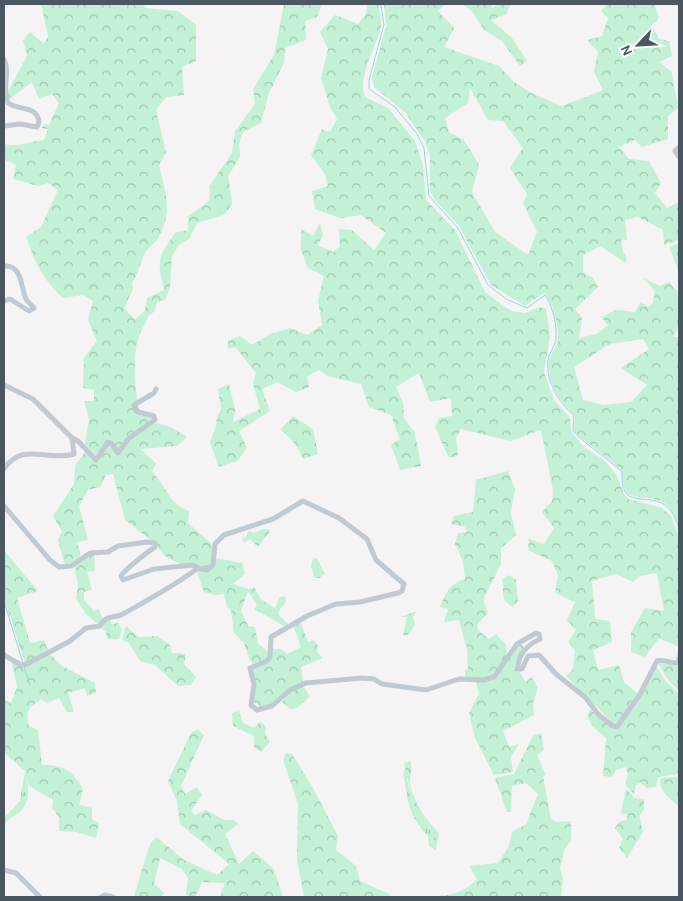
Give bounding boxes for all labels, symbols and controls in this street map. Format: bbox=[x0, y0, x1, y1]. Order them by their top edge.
north arrow bbox=[613, 20, 663, 70]
text: N bbox=[617, 42, 636, 58]

